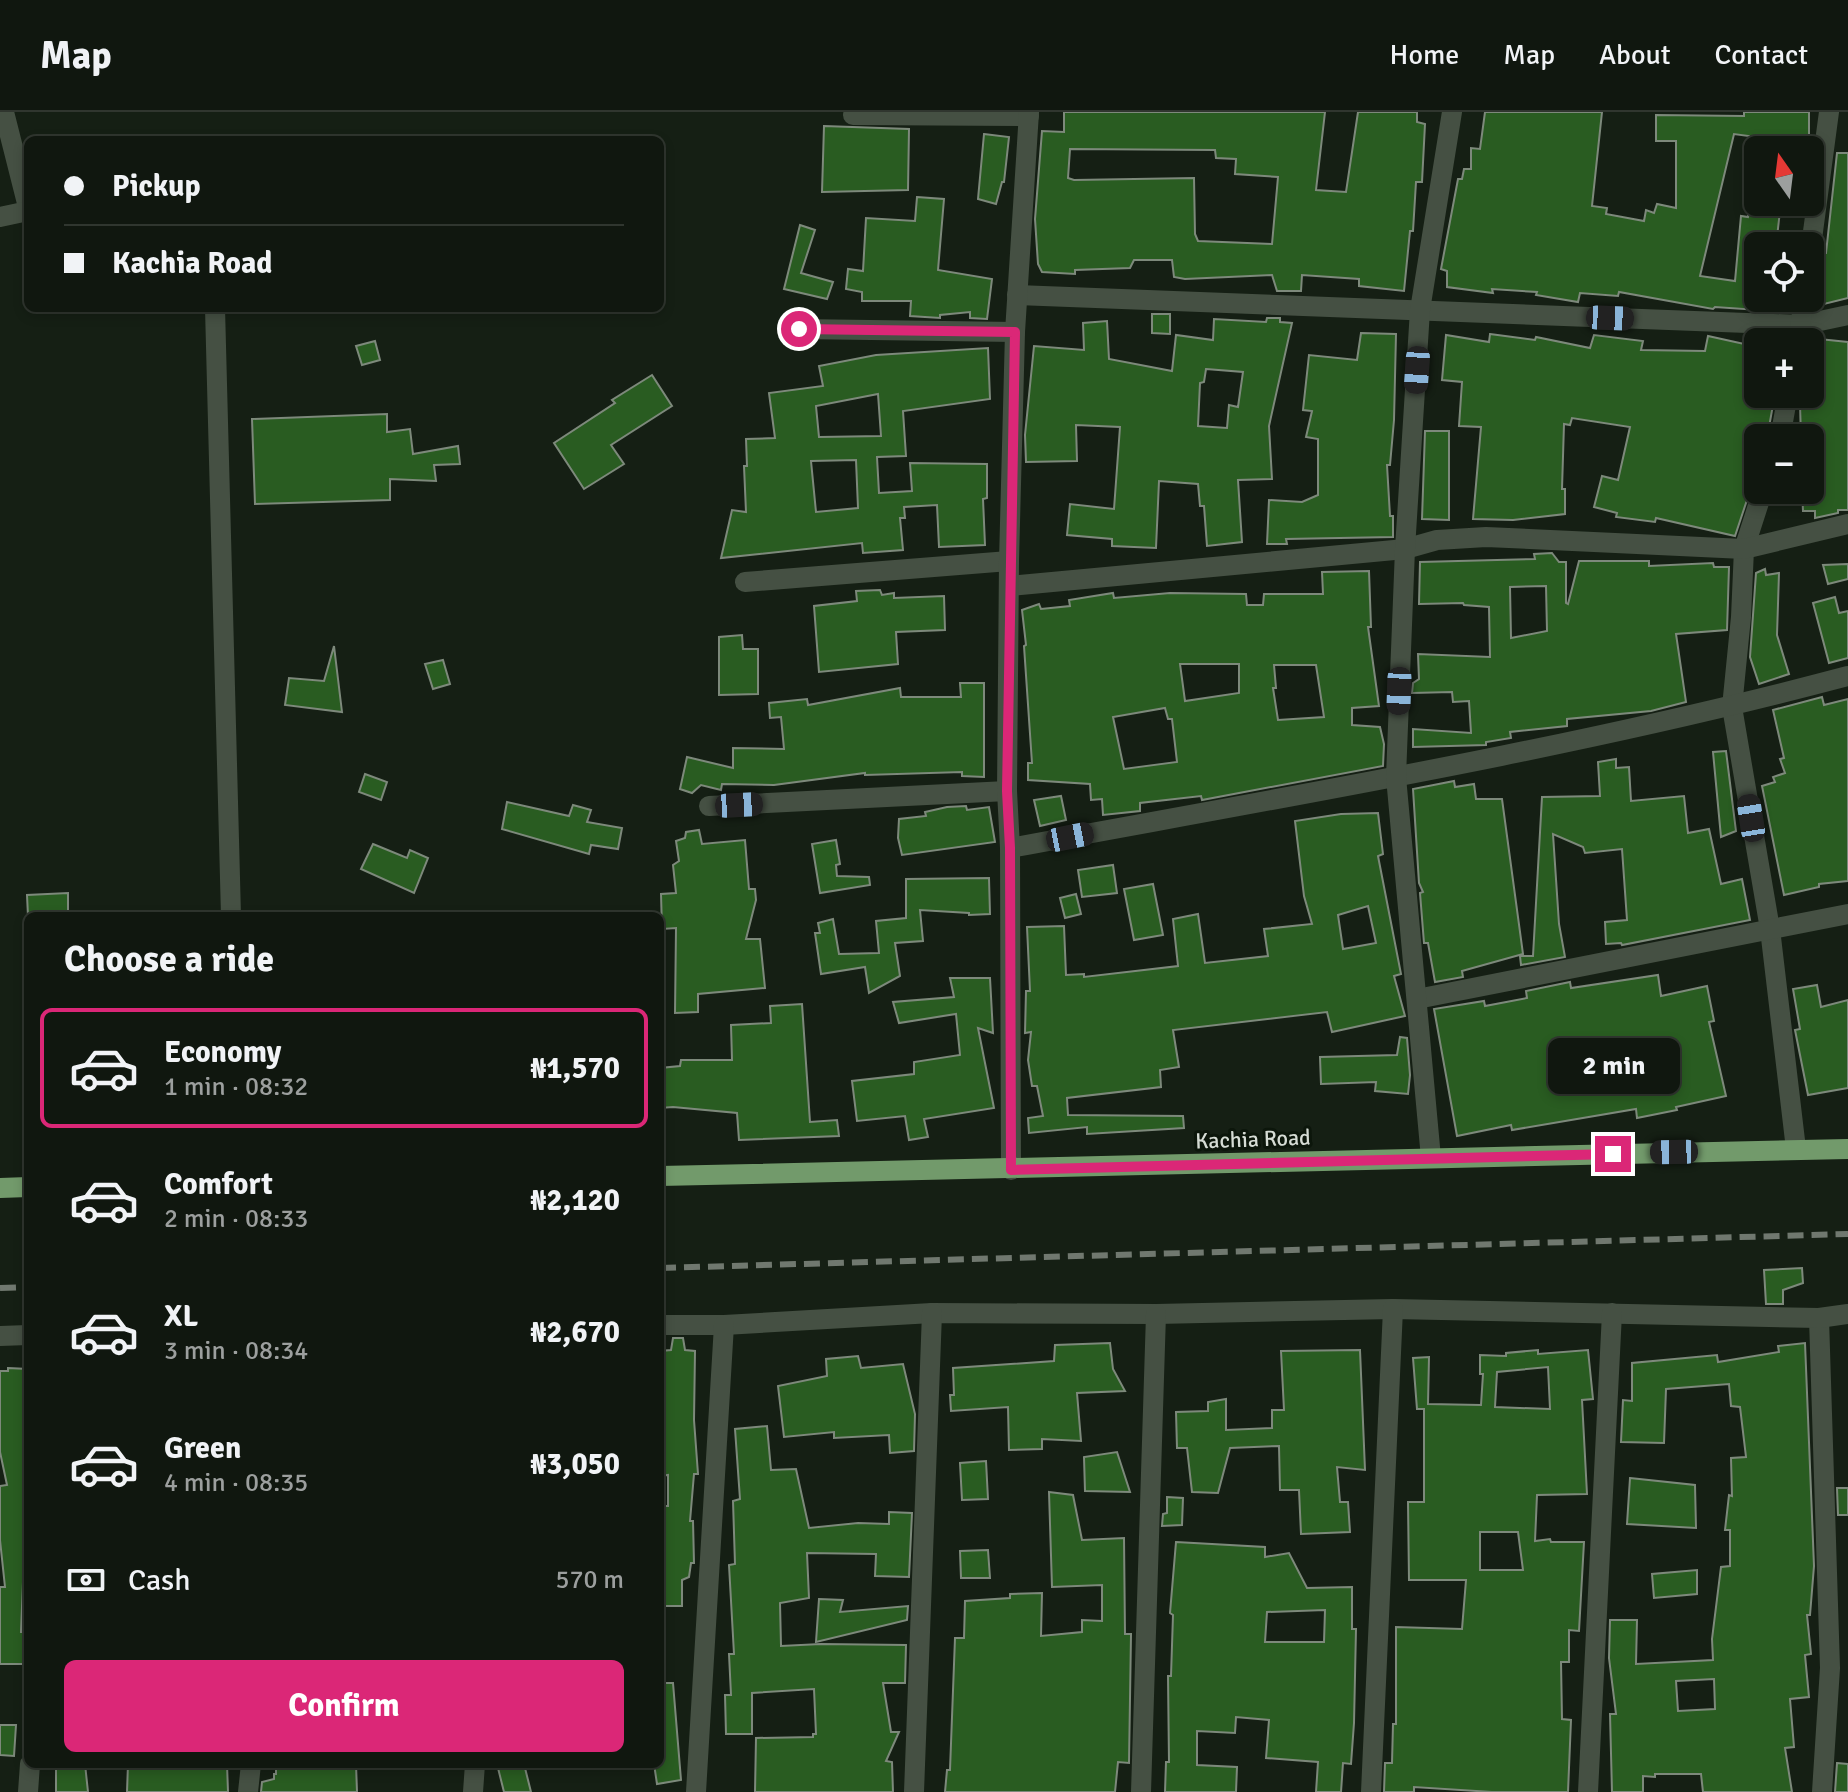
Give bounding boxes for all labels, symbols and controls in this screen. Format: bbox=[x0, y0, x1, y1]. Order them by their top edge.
text: Map bbox=[40, 32, 112, 79]
text: Home bbox=[1390, 38, 1459, 72]
text: Map bbox=[1503, 38, 1555, 72]
text: About bbox=[1599, 38, 1671, 72]
text: Contact bbox=[1715, 38, 1808, 72]
north arrow bbox=[1744, 136, 1824, 216]
map controls bbox=[1744, 136, 1824, 504]
text: Pickup bbox=[112, 168, 201, 205]
button: locate bbox=[1744, 232, 1824, 312]
text: Kachia Road bbox=[112, 245, 272, 282]
car bbox=[1586, 305, 1634, 331]
route start bbox=[781, 311, 817, 347]
button: + bbox=[1744, 328, 1824, 408]
car bbox=[1403, 345, 1431, 395]
button: − bbox=[1744, 424, 1824, 504]
car bbox=[1386, 667, 1412, 715]
car bbox=[714, 792, 764, 818]
car bbox=[1735, 792, 1767, 844]
car bbox=[1044, 821, 1096, 853]
text: Choose a ride bbox=[64, 937, 274, 982]
icon: car bbox=[68, 1032, 140, 1104]
text: Economy bbox=[164, 1034, 281, 1071]
callout: 2 min bbox=[1547, 1038, 1679, 1094]
text: ₦1,570 bbox=[530, 1050, 620, 1087]
text: 2 min bbox=[1583, 1050, 1645, 1082]
text: 1 min · 08:32 bbox=[164, 1071, 308, 1103]
street label: Kachia Road bbox=[1195, 1123, 1311, 1155]
route end bbox=[1595, 1136, 1631, 1172]
car bbox=[1650, 1140, 1698, 1164]
icon: car bbox=[68, 1164, 140, 1236]
text: Comfort bbox=[164, 1166, 273, 1203]
text: ₦2,120 bbox=[530, 1182, 620, 1219]
text: 2 min · 08:33 bbox=[164, 1203, 308, 1235]
icon: car bbox=[68, 1296, 140, 1368]
text: XL bbox=[164, 1298, 198, 1335]
text: ₦2,670 bbox=[530, 1314, 620, 1351]
text: 3 min · 08:34 bbox=[164, 1335, 308, 1367]
icon: car bbox=[68, 1428, 140, 1500]
text: Green bbox=[164, 1430, 241, 1467]
text: ₦3,050 bbox=[530, 1446, 620, 1483]
text: 4 min · 08:35 bbox=[164, 1467, 308, 1499]
icon: cash bbox=[64, 1558, 108, 1602]
text: Cash bbox=[128, 1562, 191, 1599]
text: 570 m bbox=[555, 1564, 624, 1596]
button: Confirm bbox=[64, 1660, 624, 1752]

